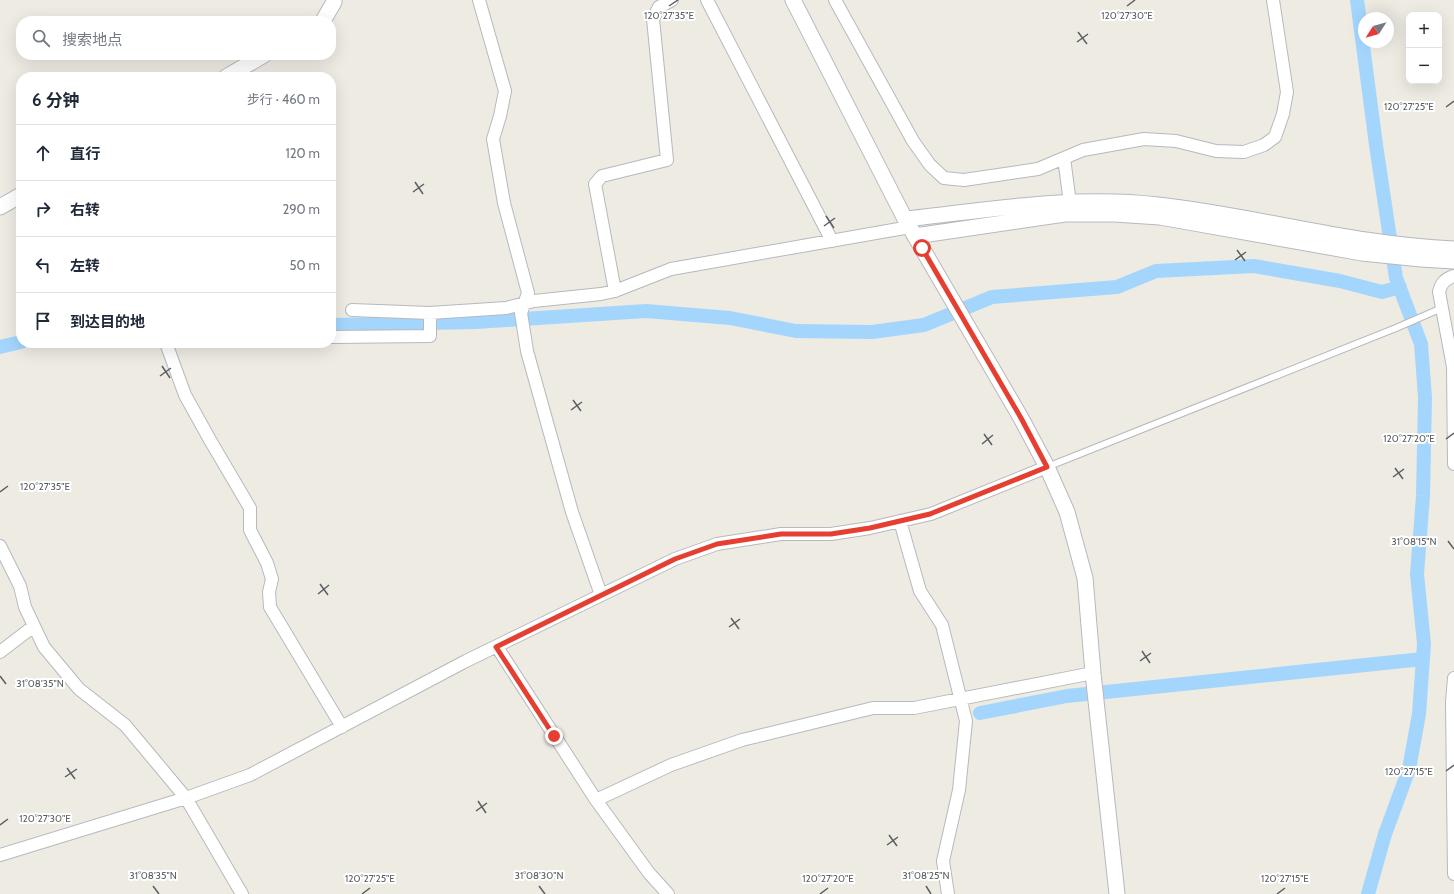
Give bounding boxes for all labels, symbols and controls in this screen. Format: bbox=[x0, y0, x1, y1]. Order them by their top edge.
text: 120°27'35"E bbox=[644, 9, 694, 22]
text: 120°27'30"E bbox=[1101, 9, 1153, 22]
north arrow bbox=[1358, 12, 1394, 48]
map controls bbox=[1406, 12, 1442, 84]
button: + bbox=[1406, 12, 1442, 48]
search box bbox=[16, 16, 336, 60]
icon: search bbox=[30, 27, 52, 49]
text: 搜索地点 bbox=[62, 31, 122, 49]
button: − bbox=[1406, 48, 1442, 84]
text: 6 分钟 bbox=[32, 90, 79, 110]
text: 步行 · 460 m bbox=[247, 91, 320, 107]
text: 120°27'25"E bbox=[1384, 100, 1434, 113]
icon: ahead bbox=[32, 142, 54, 164]
text: 直行 bbox=[70, 145, 100, 163]
text: 120 m bbox=[286, 145, 320, 161]
icon: right bbox=[32, 198, 54, 220]
text: 右转 bbox=[70, 201, 100, 219]
text: 290 m bbox=[282, 201, 320, 217]
route start bbox=[913, 239, 931, 257]
icon: left bbox=[32, 254, 54, 276]
text: 左转 bbox=[70, 257, 100, 275]
text: 50 m bbox=[290, 257, 320, 273]
icon: arrive bbox=[32, 310, 54, 332]
text: 到达目的地 bbox=[70, 313, 145, 331]
text: 120°27'20"E bbox=[1383, 432, 1435, 445]
text: 120°27'35"E bbox=[20, 480, 70, 493]
text: 31°08'15"N bbox=[1391, 535, 1437, 548]
text: 31°08'35"N bbox=[16, 677, 64, 690]
route end bbox=[545, 727, 563, 745]
text: 120°27'15"E bbox=[1385, 765, 1433, 778]
text: 120°27'30"E bbox=[19, 812, 71, 825]
text: 31°08'35"N bbox=[129, 869, 177, 882]
text: 31°08'30"N bbox=[515, 869, 564, 882]
text: 31°08'25"N bbox=[902, 869, 950, 882]
text: 120°27'25"E bbox=[345, 872, 395, 885]
text: 120°27'20"E bbox=[802, 872, 854, 885]
text: 120°27'15"E bbox=[1261, 872, 1309, 885]

